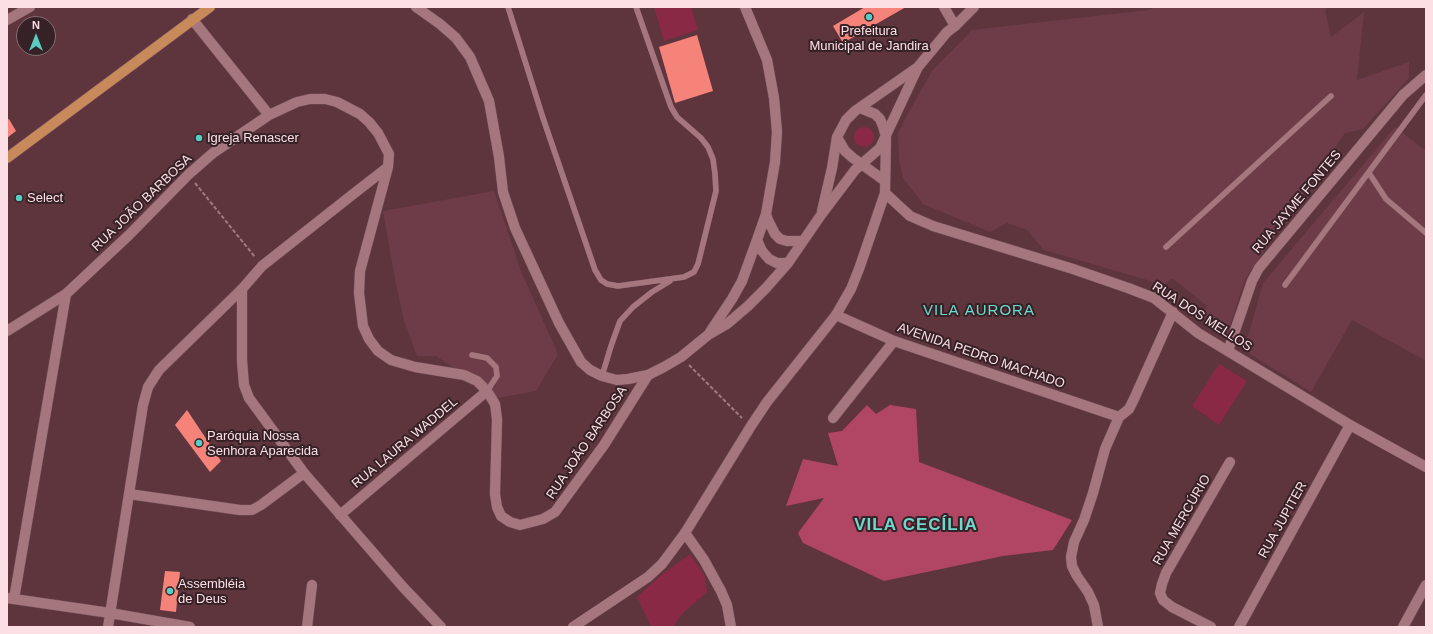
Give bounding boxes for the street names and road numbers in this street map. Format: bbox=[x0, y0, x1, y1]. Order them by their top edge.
street label: RUA JAYME FONTES bbox=[1249, 147, 1345, 257]
street label: RUA JOÃO BARBOSA bbox=[89, 151, 195, 255]
street label: RUA DOS MELLOS bbox=[1149, 279, 1255, 355]
street label: AVENIDA PEDRO MACHADO bbox=[895, 320, 1067, 392]
street label: RUA JOÃO BARBOSA bbox=[543, 384, 631, 502]
street label: RUA LAURA WADDEL bbox=[349, 394, 461, 492]
street label: RUA MERCÚRIO bbox=[1150, 472, 1214, 568]
street label: RUA JUPITER bbox=[1256, 479, 1310, 561]

